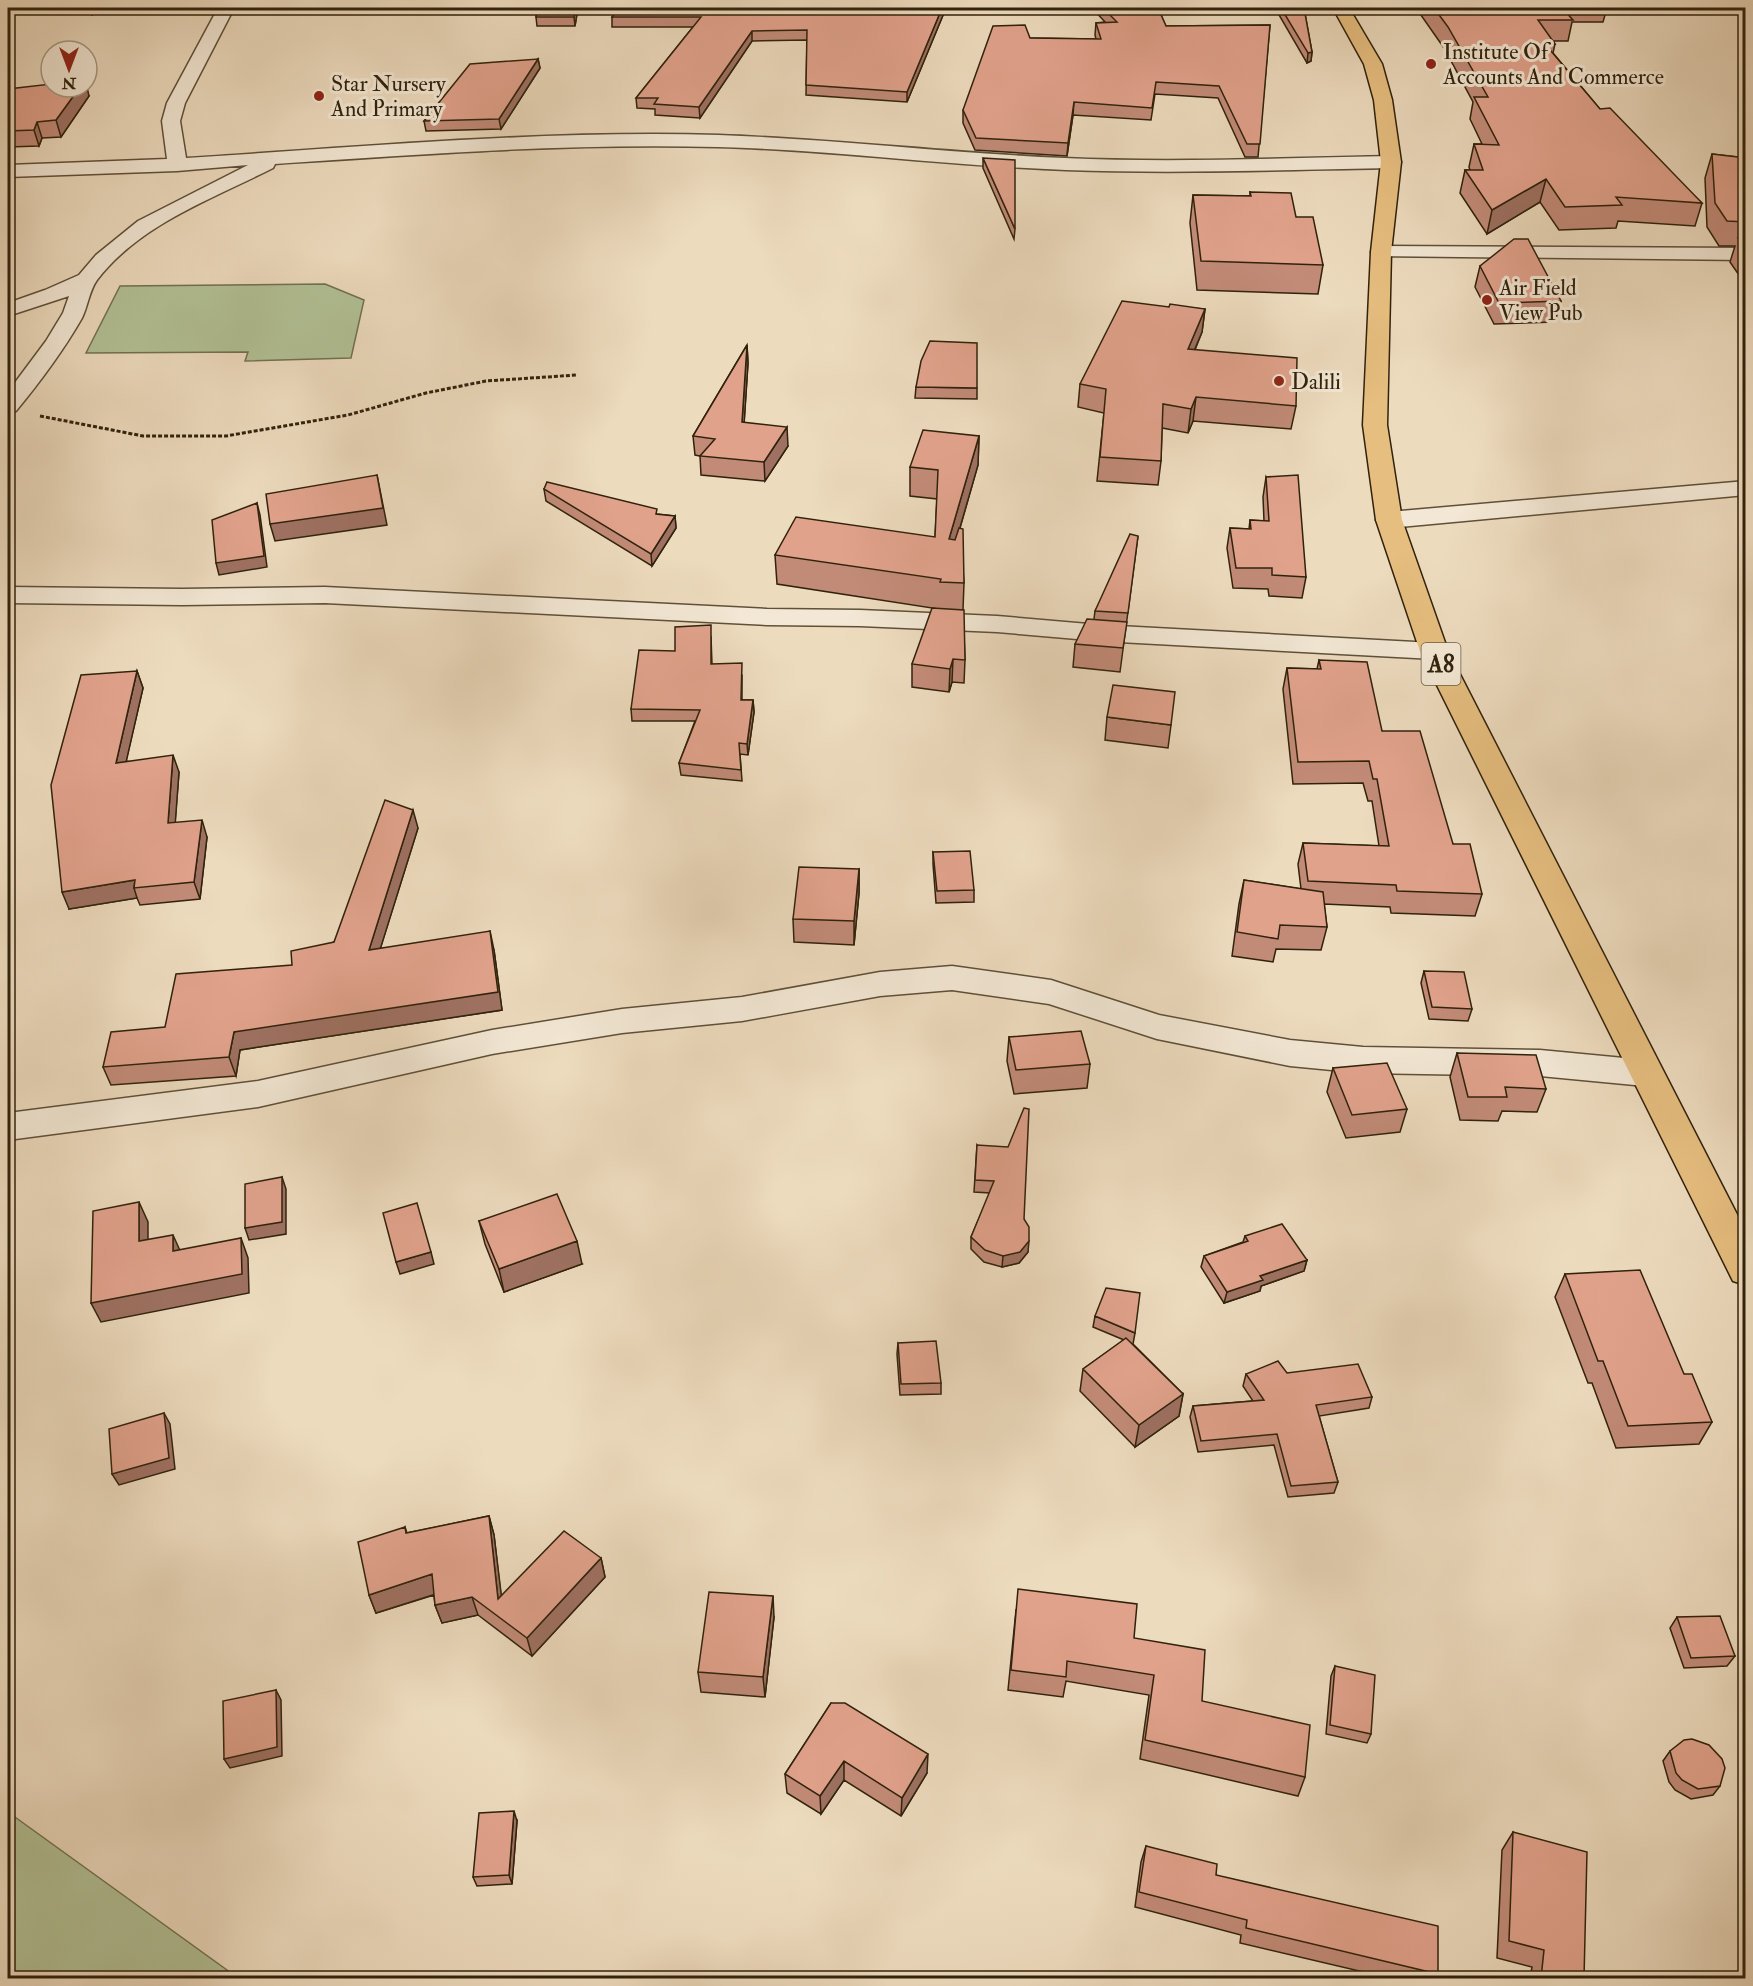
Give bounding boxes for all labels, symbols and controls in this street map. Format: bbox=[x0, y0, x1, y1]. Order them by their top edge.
place label: Institute Of Accounts And Commerce bbox=[1442, 38, 1664, 91]
north arrow bbox=[39, 39, 99, 99]
marker: Institute Of Accounts And Commerce bbox=[1424, 57, 1438, 71]
place label: Star Nursery And Primary bbox=[330, 70, 446, 123]
text: N bbox=[61, 73, 77, 93]
marker: Star Nursery And Primary bbox=[312, 89, 326, 103]
place label: Air Field View Pub bbox=[1498, 274, 1583, 327]
marker: Air Field View Pub bbox=[1480, 293, 1494, 307]
place label: Dalili bbox=[1291, 368, 1341, 396]
marker: Dalili bbox=[1272, 374, 1286, 388]
road number: A8 bbox=[1422, 643, 1460, 685]

